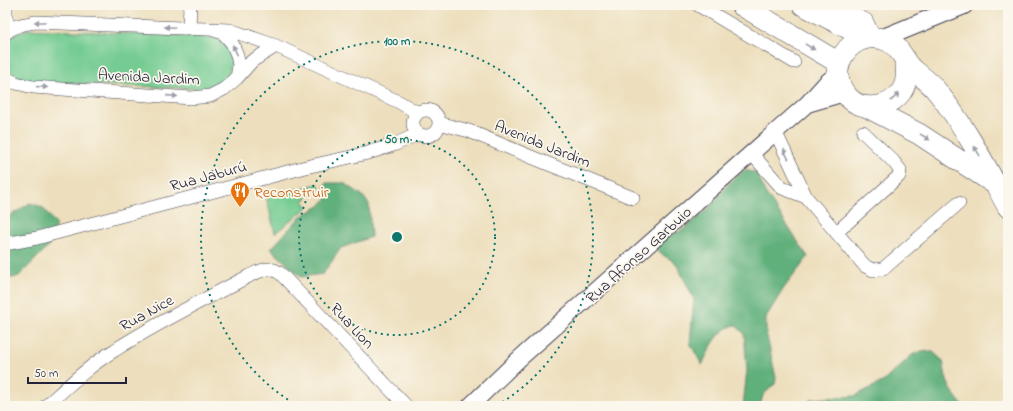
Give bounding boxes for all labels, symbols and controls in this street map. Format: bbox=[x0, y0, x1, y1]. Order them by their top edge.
one-way arrow bbox=[33, 19, 46, 25]
one-way arrow bbox=[163, 24, 176, 30]
text: 100 m bbox=[384, 33, 411, 51]
one-way arrow bbox=[804, 43, 816, 50]
one-way arrow bbox=[232, 44, 238, 55]
street label: Avenida Jardim bbox=[97, 63, 200, 93]
one-way arrow bbox=[36, 84, 48, 91]
one-way arrow bbox=[166, 93, 178, 100]
one-way arrow bbox=[890, 93, 900, 102]
street label: Avenida Jardim bbox=[491, 115, 594, 175]
text: 50 m bbox=[385, 131, 410, 149]
one-way arrow bbox=[919, 134, 931, 141]
one-way arrow bbox=[974, 145, 981, 157]
one-way arrow bbox=[783, 148, 789, 159]
street label: Rua Jaburú bbox=[167, 155, 250, 199]
restaurant icon: Reconstruir bbox=[229, 180, 251, 208]
place label: Reconstruir bbox=[254, 181, 329, 205]
street label: Rua Afonso Garbuio bbox=[581, 201, 698, 310]
centre of rings bbox=[390, 230, 404, 244]
street label: Rua Nice bbox=[116, 289, 179, 338]
street label: Rua Lion bbox=[324, 298, 379, 355]
scale bar bbox=[28, 359, 126, 385]
text: 50 m bbox=[34, 365, 58, 383]

